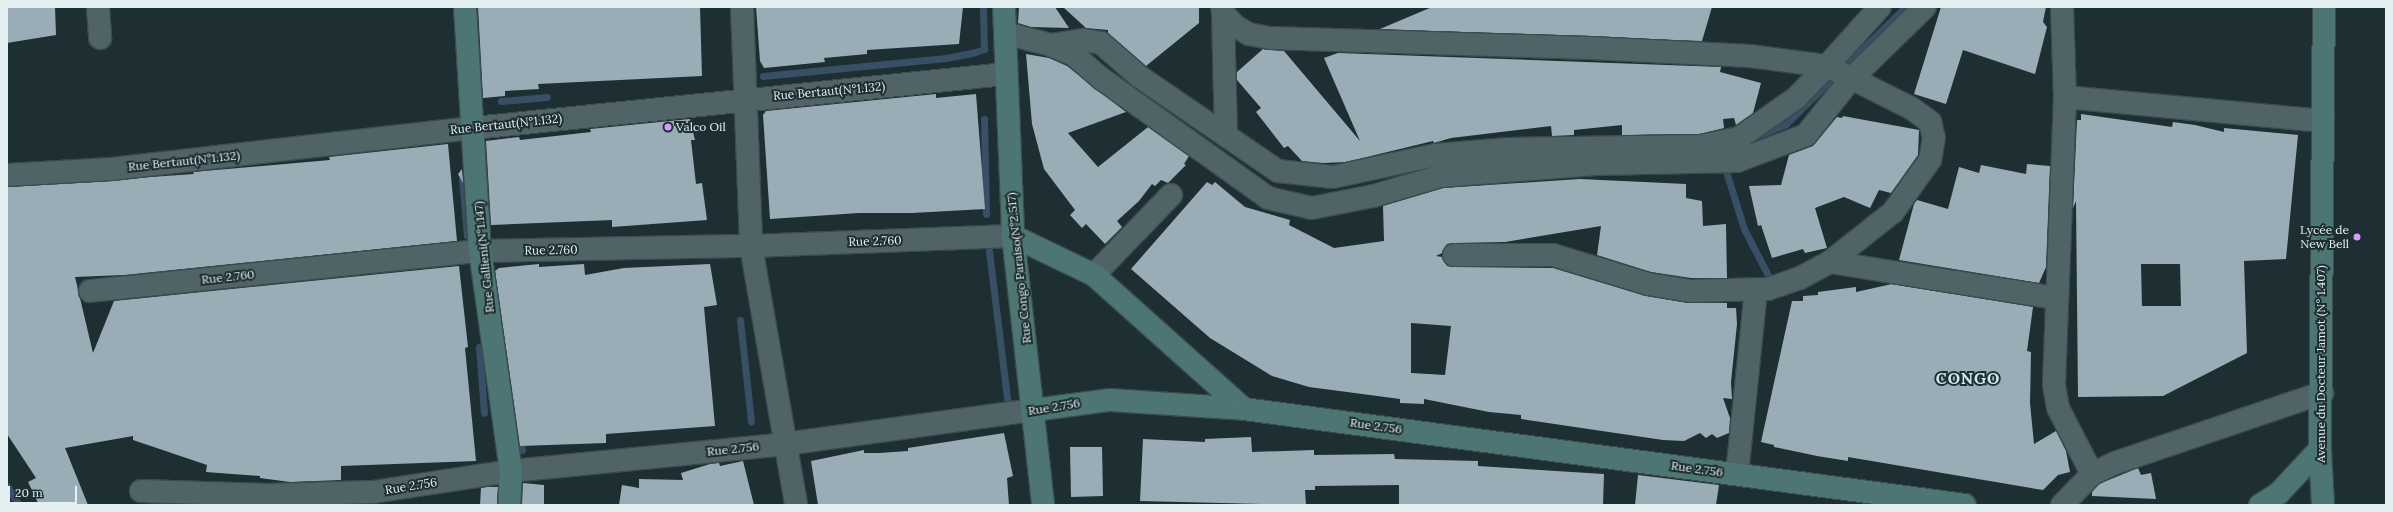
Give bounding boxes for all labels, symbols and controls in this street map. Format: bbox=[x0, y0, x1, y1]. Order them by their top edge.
street label: Rue Bertaut(N°1.132) bbox=[772, 79, 886, 103]
street label: Rue Bertaut(N°1.132) bbox=[449, 111, 563, 137]
place label: Valco Oil bbox=[676, 120, 726, 134]
marker: Valco Oil bbox=[663, 122, 673, 132]
street label: Rue Bertaut(N°1.132) bbox=[127, 148, 241, 174]
street label: Rue Congo Paraiso(N°2.517) bbox=[1004, 192, 1034, 344]
street label: Rue Gallieni(N°1.147) bbox=[471, 201, 497, 313]
place label: Lycée de New Bell bbox=[2300, 223, 2349, 251]
marker: Lycée de New Bell bbox=[2352, 232, 2362, 242]
street label: Rue 2.760 bbox=[848, 233, 902, 249]
street label: Rue 2.760 bbox=[524, 242, 578, 258]
street label: Avenue du Docteur Jamot (N° 1.407) bbox=[2314, 265, 2328, 463]
street label: Rue 2.760 bbox=[201, 267, 255, 287]
district label: CONGO bbox=[1936, 368, 2000, 388]
street label: Rue 2.756 bbox=[1027, 396, 1081, 418]
street label: Rue 2.756 bbox=[1349, 415, 1403, 437]
street label: Rue 2.756 bbox=[706, 439, 760, 459]
street label: Rue 2.756 bbox=[1670, 458, 1724, 480]
street label: Rue 2.756 bbox=[384, 475, 438, 497]
scale bar bbox=[10, 478, 79, 504]
text: 20 m bbox=[15, 485, 43, 500]

